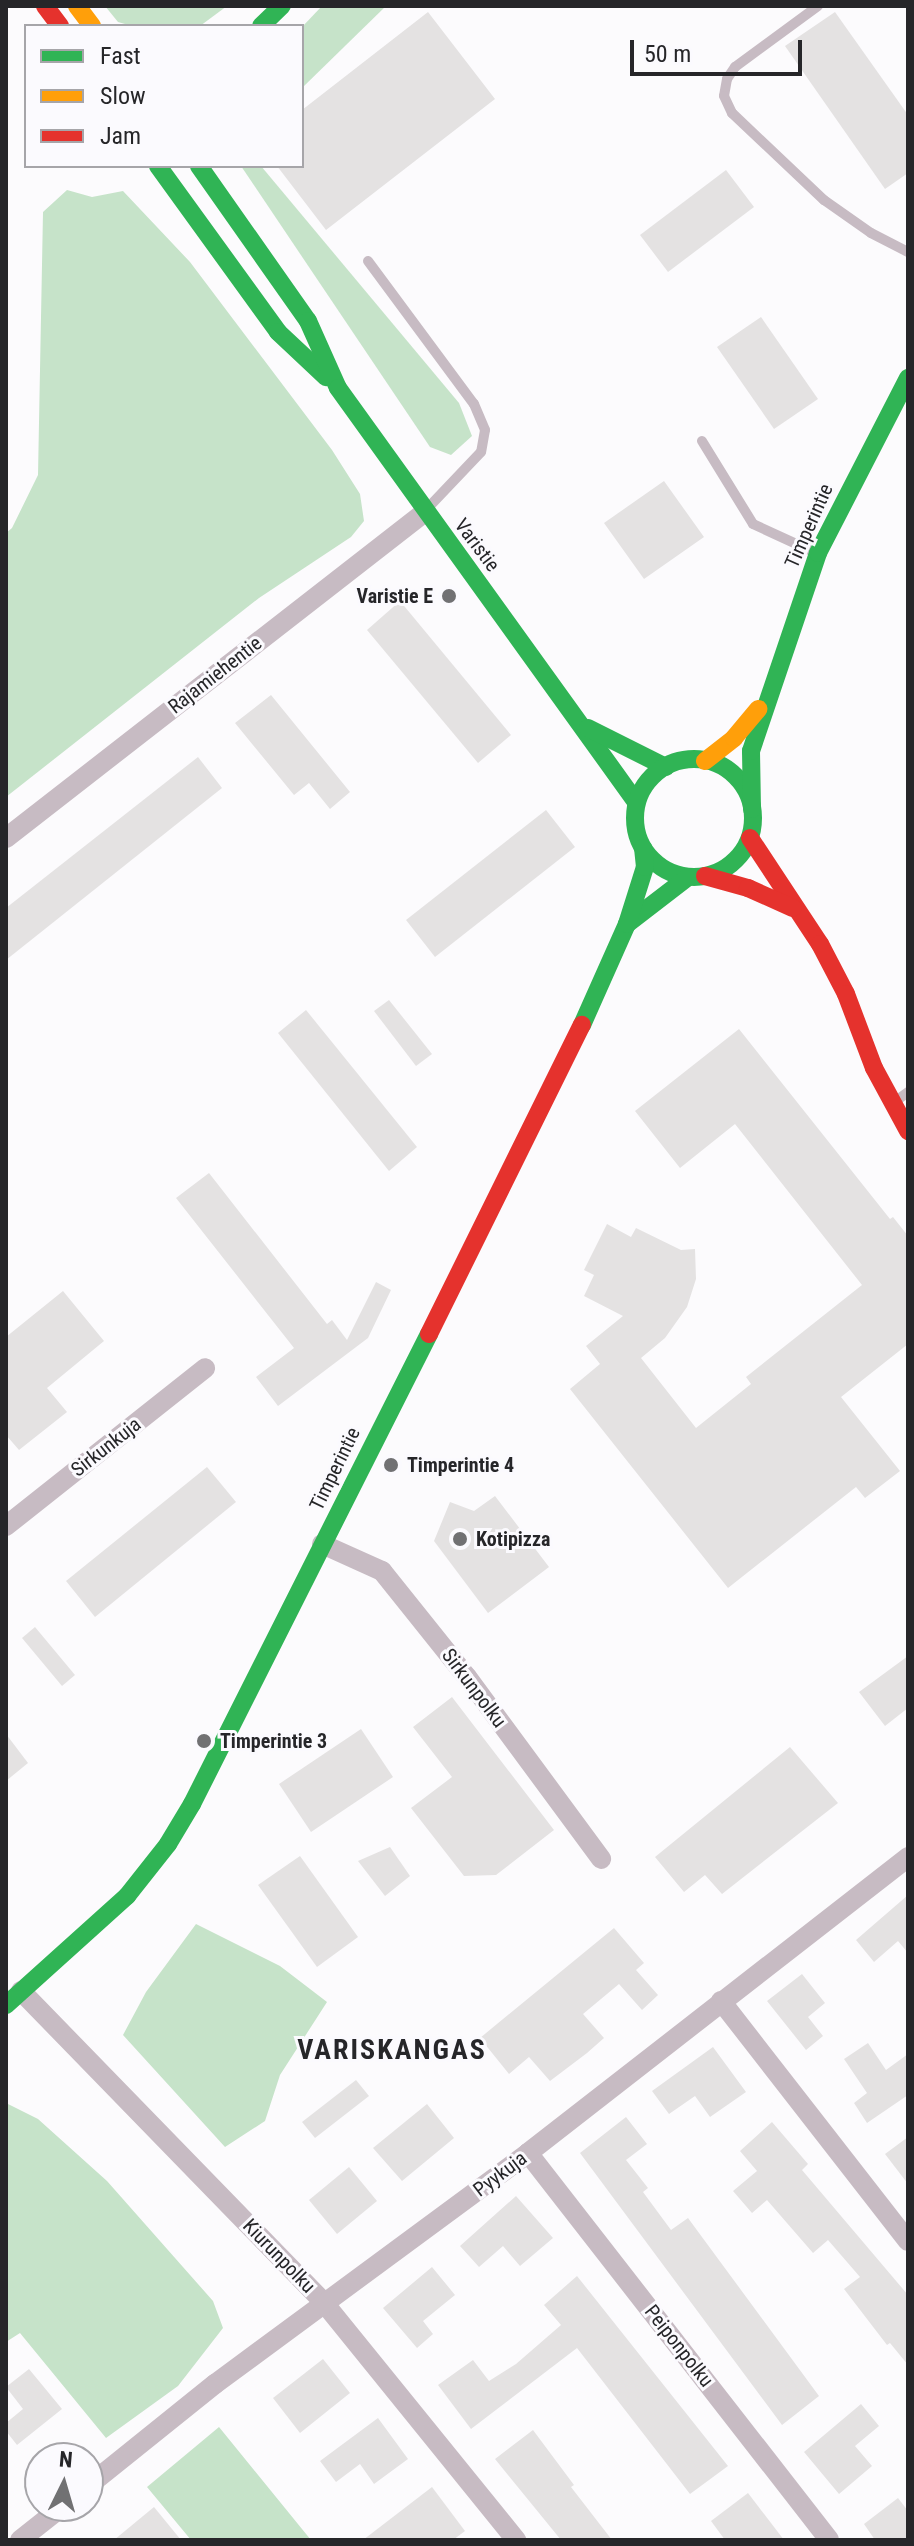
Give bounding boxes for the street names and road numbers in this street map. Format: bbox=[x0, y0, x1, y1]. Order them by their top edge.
street label: Timperintie bbox=[780, 480, 838, 572]
street label: Varistie bbox=[449, 514, 505, 576]
street label: Rajamiehentie bbox=[164, 631, 266, 719]
street label: Sirkunkuja bbox=[66, 1412, 146, 1482]
street label: Timperintie bbox=[305, 1423, 365, 1515]
street label: Sirkunpolku bbox=[437, 1644, 511, 1732]
street label: Pyykuja bbox=[469, 2146, 531, 2202]
street label: Kiurunpolku bbox=[238, 2214, 320, 2298]
street label: Peiponpolku bbox=[639, 2300, 719, 2392]

